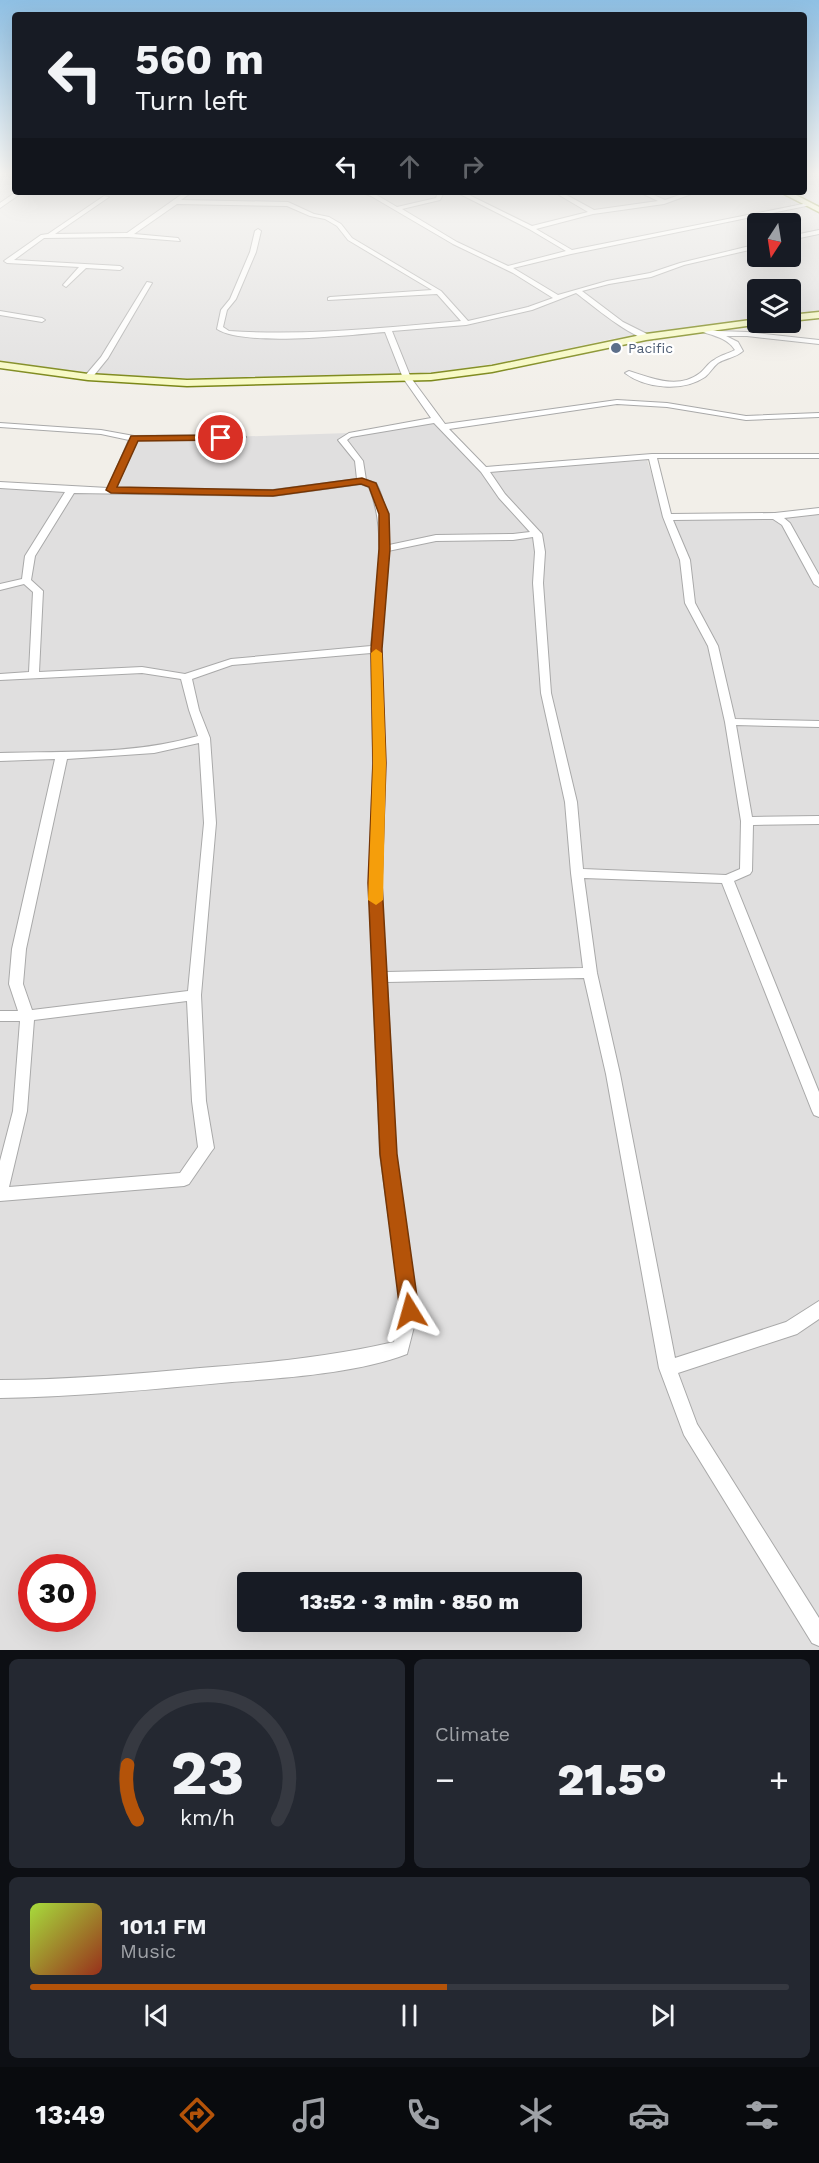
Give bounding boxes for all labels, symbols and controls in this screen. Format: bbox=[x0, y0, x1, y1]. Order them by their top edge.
text: 560 m bbox=[135, 35, 264, 84]
icon: left bbox=[36, 36, 114, 114]
text: Turn left bbox=[135, 85, 247, 117]
icon: left bbox=[330, 150, 363, 183]
icon: ahead bbox=[393, 150, 426, 183]
icon: right bbox=[456, 150, 489, 183]
north arrow bbox=[747, 213, 801, 267]
map controls bbox=[747, 213, 801, 333]
button: layers bbox=[747, 279, 801, 333]
place label: Pacific bbox=[628, 340, 673, 356]
marker: Pacific bbox=[609, 341, 623, 355]
pin bbox=[195, 412, 246, 463]
icon: arrive bbox=[204, 421, 237, 454]
position arrow bbox=[378, 1279, 442, 1343]
speed limit sign: 30 bbox=[18, 1554, 96, 1632]
text: 13:52 · 3 min · 850 m bbox=[300, 1589, 519, 1614]
text: Climate bbox=[435, 1722, 510, 1746]
text: 23 bbox=[170, 1736, 244, 1809]
text: 21.5° bbox=[557, 1753, 667, 1806]
text: − bbox=[435, 1760, 455, 1799]
text: + bbox=[769, 1760, 789, 1799]
text: km/h bbox=[179, 1806, 235, 1831]
text: 101.1 FM bbox=[120, 1914, 207, 1939]
text: Music bbox=[120, 1939, 176, 1963]
icon: previous bbox=[140, 1999, 173, 2032]
icon: pause bbox=[393, 1999, 426, 2032]
icon: next bbox=[646, 1999, 679, 2032]
icon: directions bbox=[176, 2094, 218, 2136]
icon: music bbox=[289, 2094, 331, 2136]
icon: phone bbox=[402, 2094, 444, 2136]
icon: climate bbox=[515, 2094, 557, 2136]
icon: car bbox=[628, 2094, 670, 2136]
icon: filters bbox=[741, 2094, 783, 2136]
text: 13:49 bbox=[36, 2099, 105, 2131]

